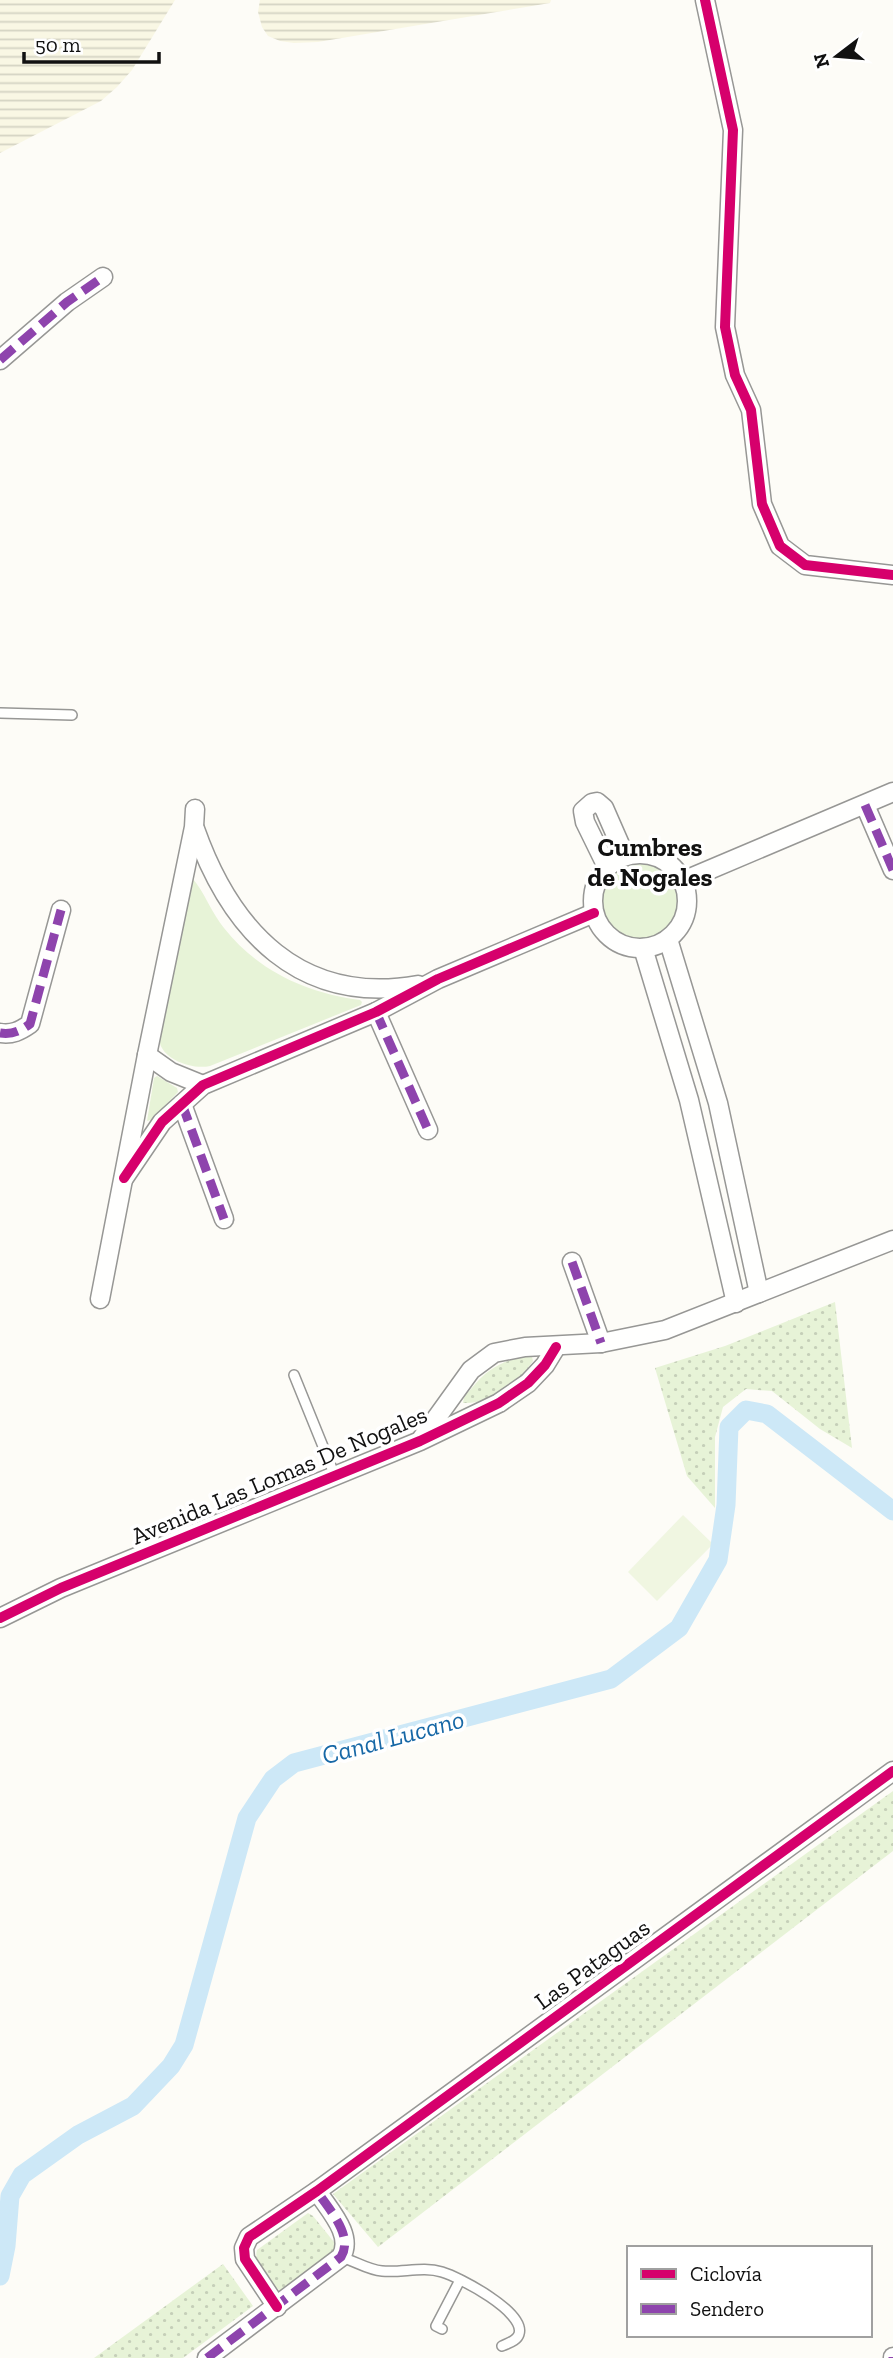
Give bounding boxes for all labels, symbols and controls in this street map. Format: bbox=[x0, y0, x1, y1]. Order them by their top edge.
scale bar bbox=[24, 21, 159, 65]
north arrow bbox=[802, 21, 872, 91]
text: 50 m bbox=[35, 32, 81, 57]
text: N bbox=[808, 50, 834, 71]
district label: Cumbres de Nogales bbox=[588, 831, 712, 893]
street label: Avenida Las Lomas De Nogales bbox=[127, 1399, 431, 1551]
water label: Canal Lucano bbox=[318, 1703, 468, 1771]
street label: Las Pataguas bbox=[529, 1913, 655, 2015]
legend bbox=[627, 2246, 872, 2337]
text: Ciclovía bbox=[690, 2261, 762, 2286]
text: Sendero bbox=[690, 2296, 764, 2321]

